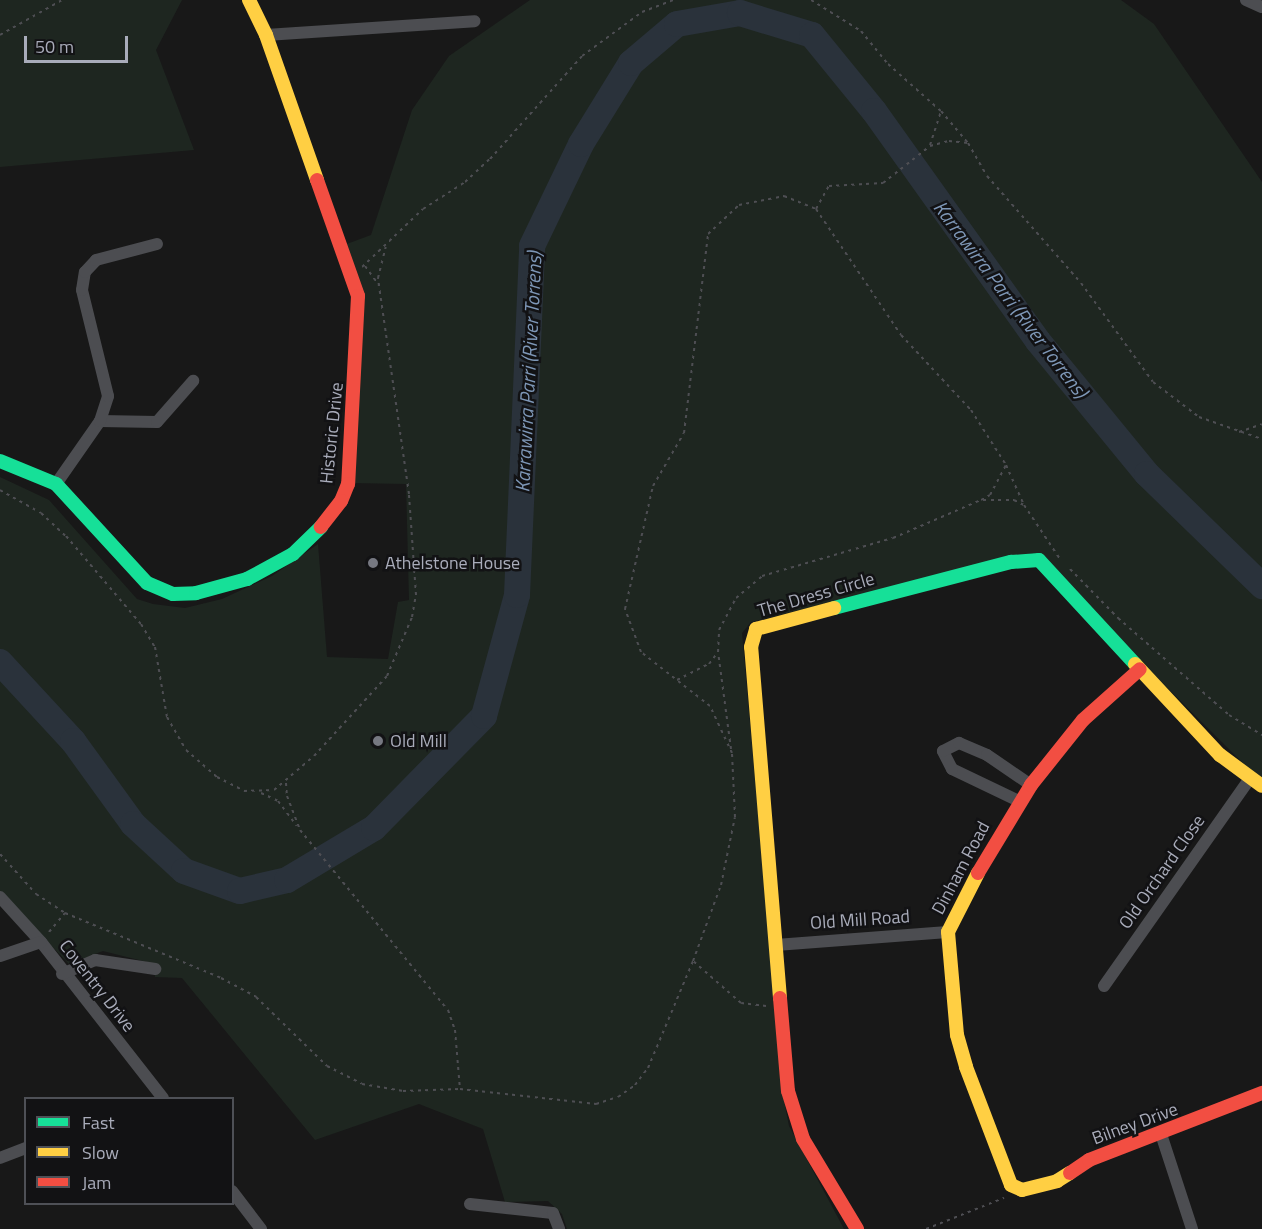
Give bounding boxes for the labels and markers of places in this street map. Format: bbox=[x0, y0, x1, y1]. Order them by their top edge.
place label: Athelstone House bbox=[385, 552, 520, 574]
marker: Athelstone House bbox=[366, 556, 380, 570]
place label: Old Mill bbox=[390, 730, 447, 752]
marker: Old Mill bbox=[371, 734, 385, 748]

